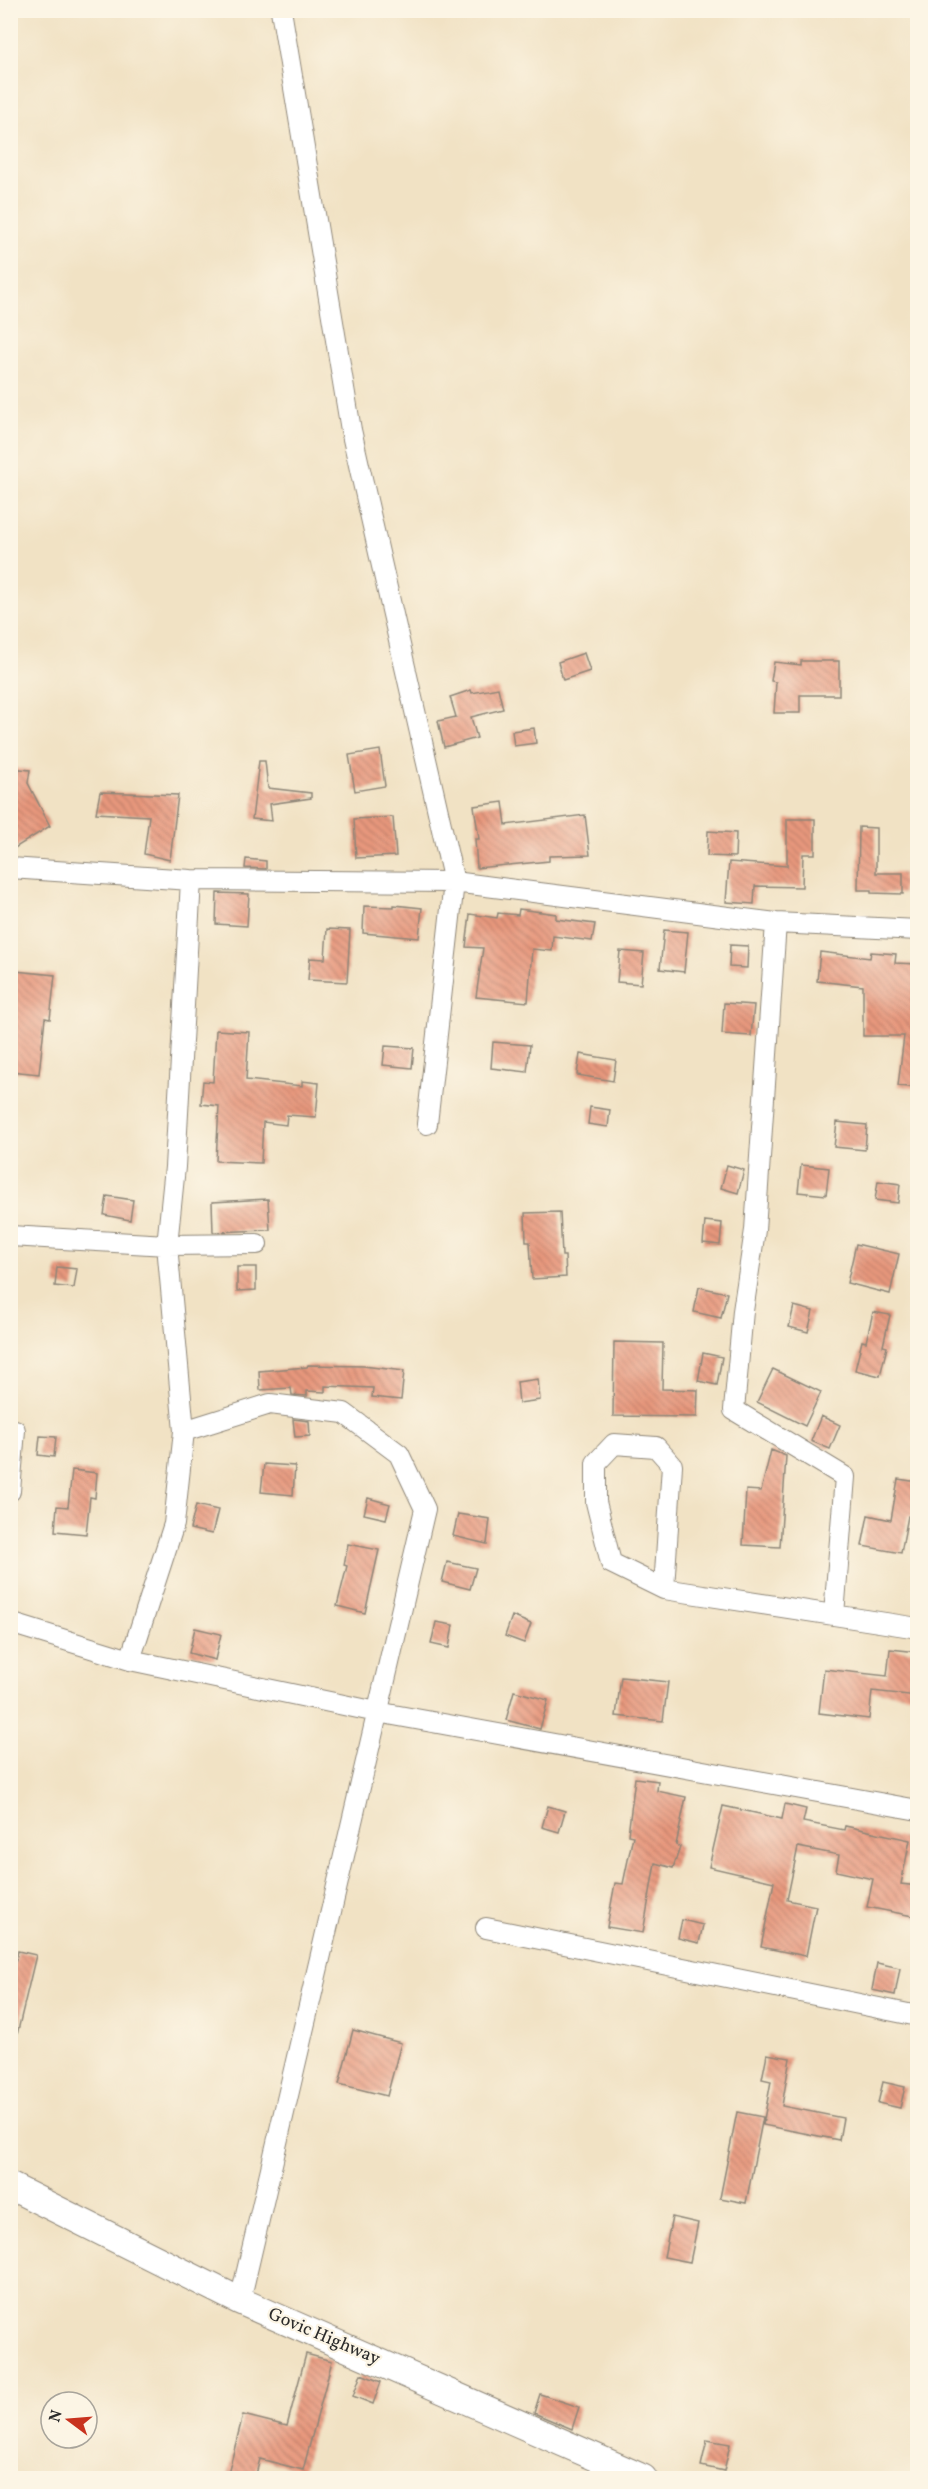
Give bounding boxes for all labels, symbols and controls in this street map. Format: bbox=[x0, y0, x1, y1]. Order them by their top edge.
street label: Govic Highway bbox=[264, 2302, 384, 2372]
north arrow bbox=[39, 2390, 99, 2450]
text: N bbox=[44, 2407, 69, 2425]

